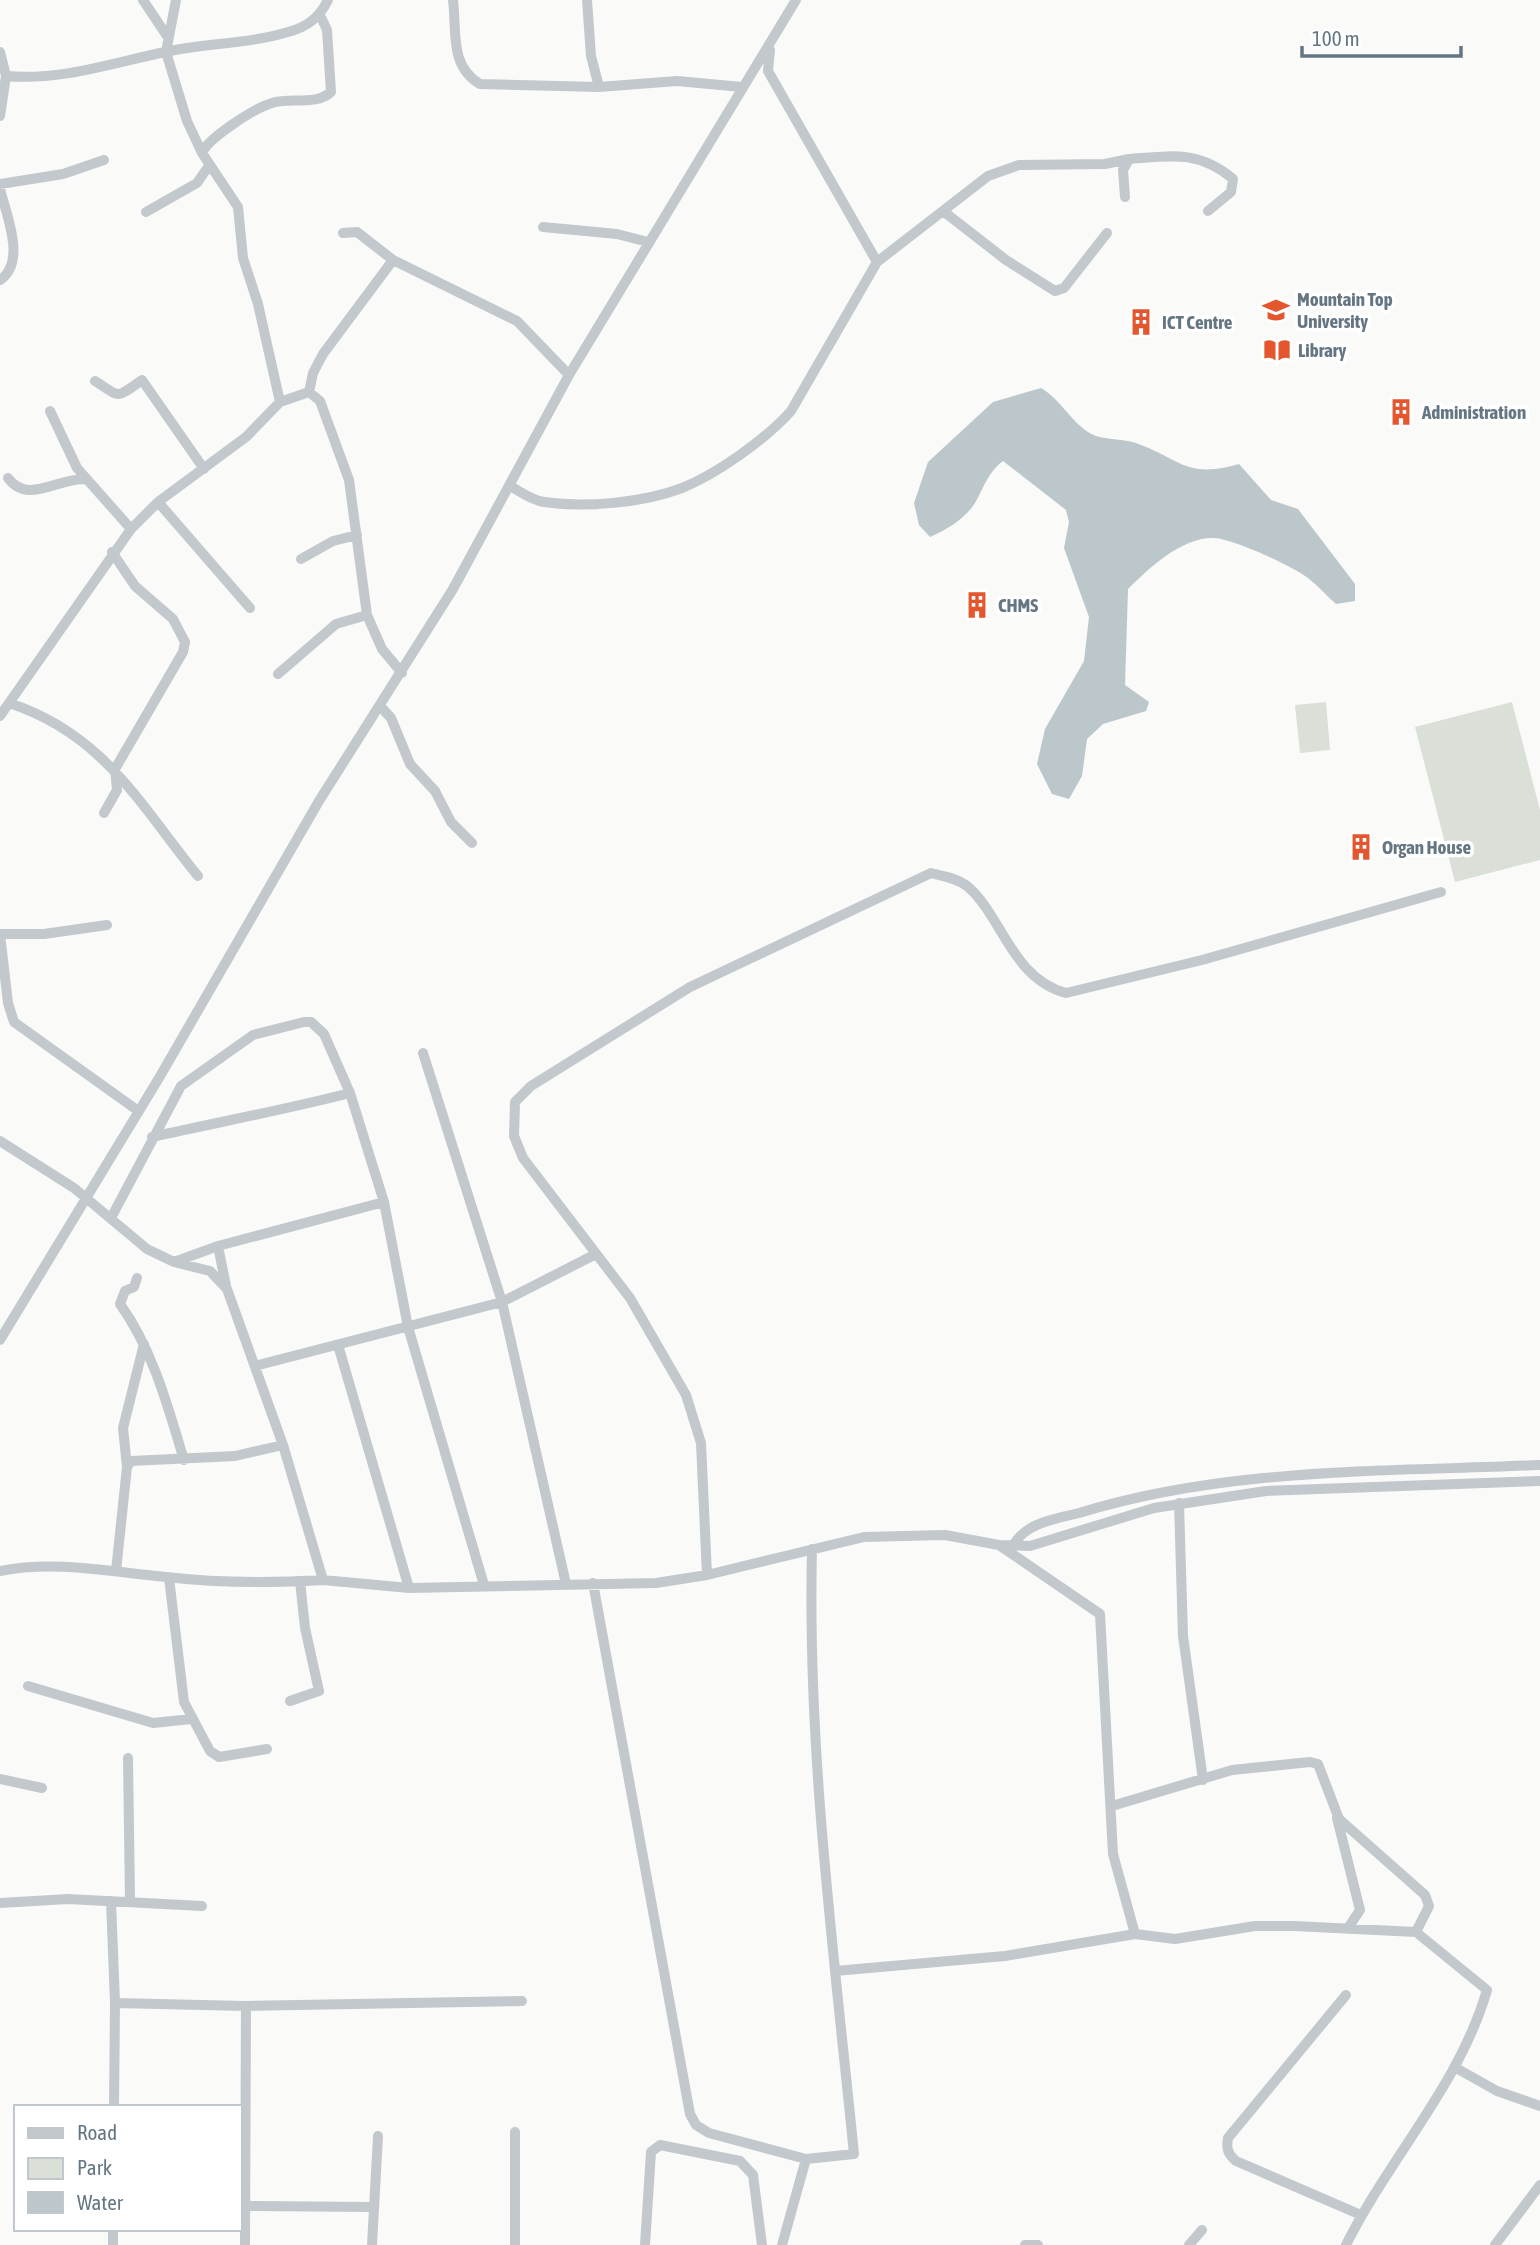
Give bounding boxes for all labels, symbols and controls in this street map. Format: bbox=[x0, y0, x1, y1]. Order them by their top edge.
scale bar bbox=[1302, 14, 1461, 58]
text: 100 m bbox=[1312, 26, 1360, 50]
place label: Mountain Top University bbox=[1297, 288, 1393, 332]
school or university icon: Mountain Top University bbox=[1261, 295, 1291, 325]
building icon: ICT Centre bbox=[1126, 307, 1156, 337]
place label: ICT Centre bbox=[1162, 311, 1233, 333]
library icon: Library bbox=[1262, 335, 1292, 365]
place label: Library bbox=[1298, 339, 1346, 361]
building icon: Administration bbox=[1386, 397, 1416, 427]
place label: Administration bbox=[1421, 401, 1526, 423]
building icon: CHMS bbox=[962, 590, 992, 620]
place label: CHMS bbox=[998, 594, 1038, 616]
building icon: Organ House bbox=[1346, 832, 1376, 862]
place label: Organ House bbox=[1382, 836, 1471, 858]
legend bbox=[14, 2105, 242, 2231]
text: Road bbox=[77, 2120, 117, 2144]
text: Park bbox=[77, 2155, 112, 2179]
text: Water bbox=[77, 2190, 124, 2214]

